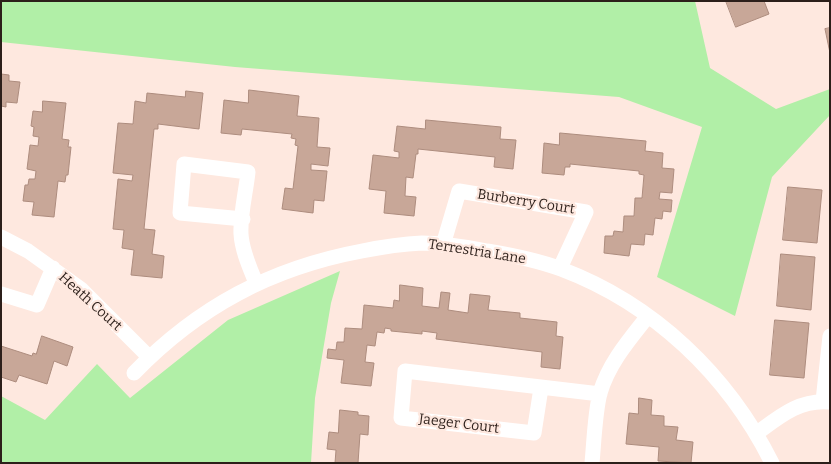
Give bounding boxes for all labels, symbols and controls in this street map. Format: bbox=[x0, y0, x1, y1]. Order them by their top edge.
street label: Burberry Court bbox=[476, 186, 576, 218]
street label: Terrestria Lane bbox=[427, 236, 527, 268]
street label: Heath Court bbox=[55, 269, 125, 335]
street label: Jaeger Court bbox=[418, 411, 500, 437]

